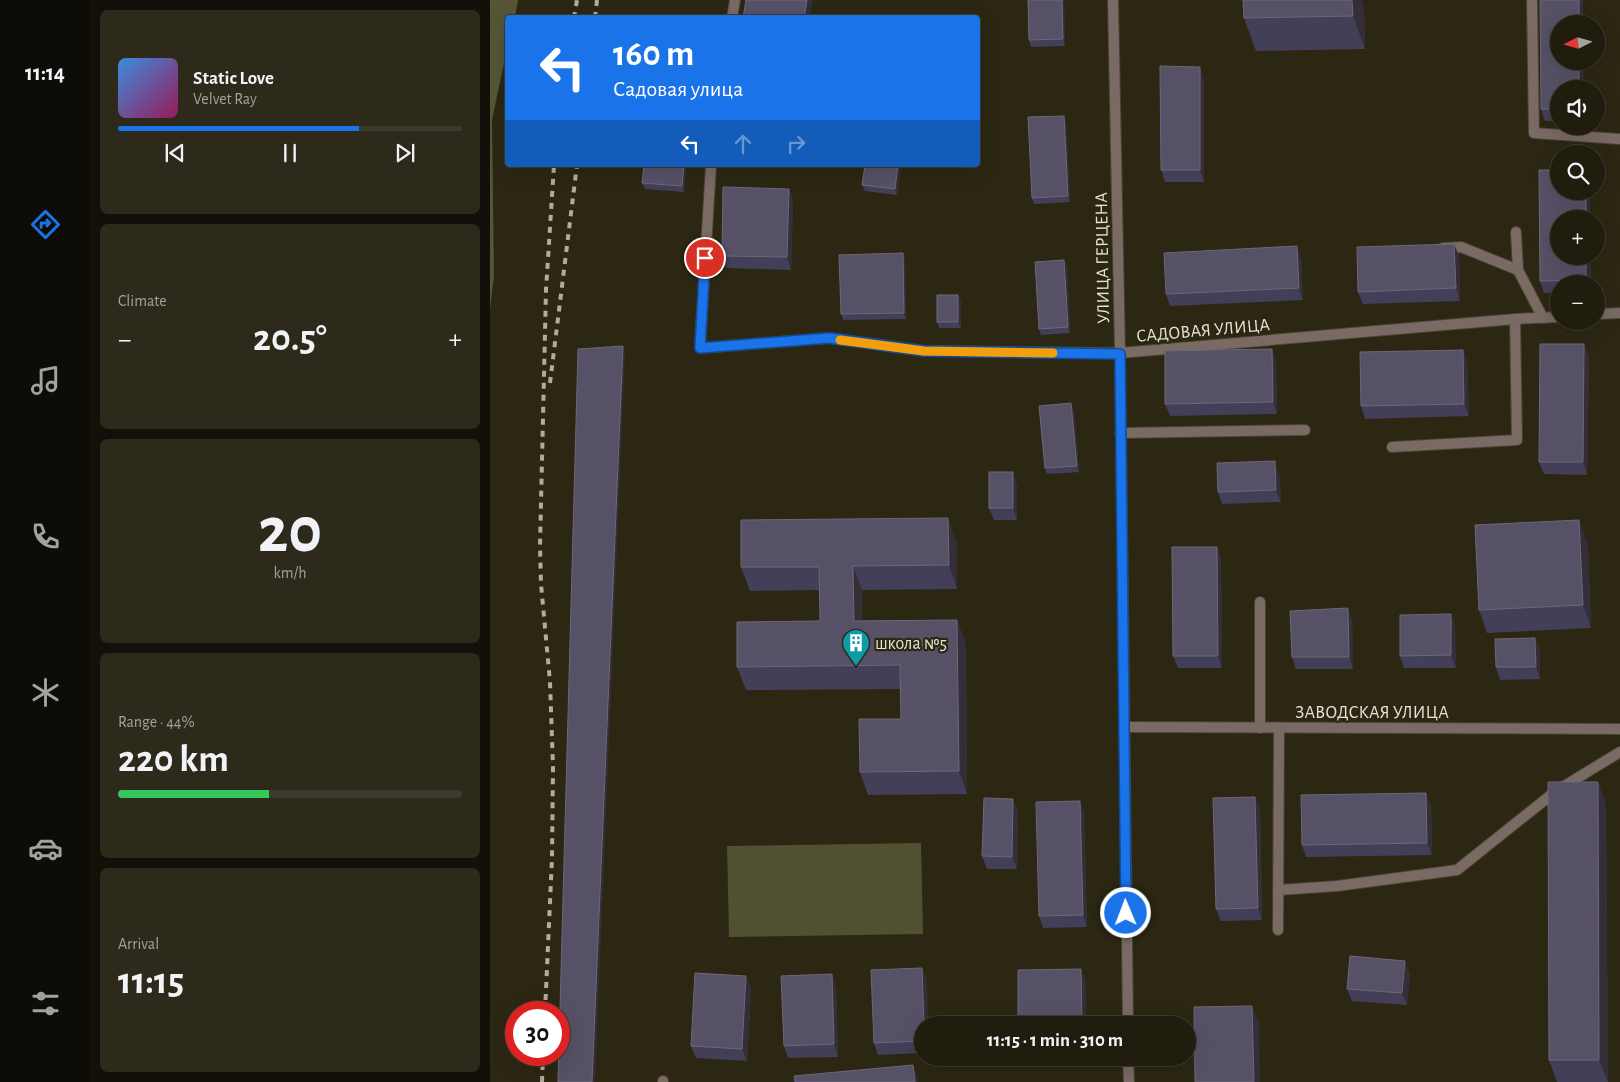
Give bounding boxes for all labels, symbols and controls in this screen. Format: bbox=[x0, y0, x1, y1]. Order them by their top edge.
north arrow bbox=[1550, 15, 1605, 70]
map controls bbox=[1550, 15, 1605, 330]
icon: left bbox=[530, 35, 595, 100]
text: 160 m bbox=[613, 37, 694, 72]
text: 11:14 bbox=[25, 62, 65, 84]
text: Static Love bbox=[193, 69, 274, 88]
text: Садовая улица bbox=[613, 78, 743, 100]
button: sound bbox=[1550, 80, 1605, 135]
text: Velvet Ray bbox=[193, 91, 257, 107]
icon: left bbox=[676, 130, 704, 158]
icon: ahead bbox=[729, 130, 757, 158]
icon: right bbox=[782, 130, 810, 158]
icon: previous bbox=[161, 139, 189, 167]
icon: pause bbox=[276, 139, 304, 167]
icon: next bbox=[391, 139, 419, 167]
button: search bbox=[1550, 145, 1605, 200]
street label: УЛИЦА ГЕРЦЕНА bbox=[1093, 192, 1113, 324]
icon: directions bbox=[28, 207, 63, 242]
button: + bbox=[1550, 210, 1605, 265]
pin bbox=[684, 237, 726, 279]
icon: arrive bbox=[691, 244, 719, 272]
button: − bbox=[1550, 275, 1605, 330]
text: Climate bbox=[118, 293, 167, 309]
street label: САДОВАЯ УЛИЦА bbox=[1136, 316, 1271, 346]
text: 20.5° bbox=[253, 320, 327, 358]
text: − bbox=[118, 326, 131, 354]
text: + bbox=[449, 326, 462, 354]
icon: music bbox=[28, 363, 63, 398]
text: 20 bbox=[258, 499, 322, 564]
icon: phone bbox=[28, 519, 63, 554]
text: km/h bbox=[273, 565, 307, 581]
building icon: школа №5 bbox=[841, 628, 871, 667]
place label: школа №5 bbox=[875, 635, 947, 653]
icon: climate bbox=[28, 675, 63, 710]
street label: ЗАВОДСКАЯ УЛИЦА bbox=[1295, 704, 1449, 722]
text: Range · 44% bbox=[118, 714, 195, 730]
text: 220 km bbox=[118, 741, 229, 779]
icon: car bbox=[28, 831, 63, 866]
position arrow bbox=[1099, 886, 1151, 938]
text: Arrival bbox=[118, 936, 159, 952]
text: 11:15 bbox=[118, 963, 184, 1001]
icon: filters bbox=[28, 986, 63, 1021]
speed limit sign: 30 bbox=[505, 1001, 570, 1066]
text: 11:15 · 1 min · 310 m bbox=[987, 1031, 1123, 1050]

